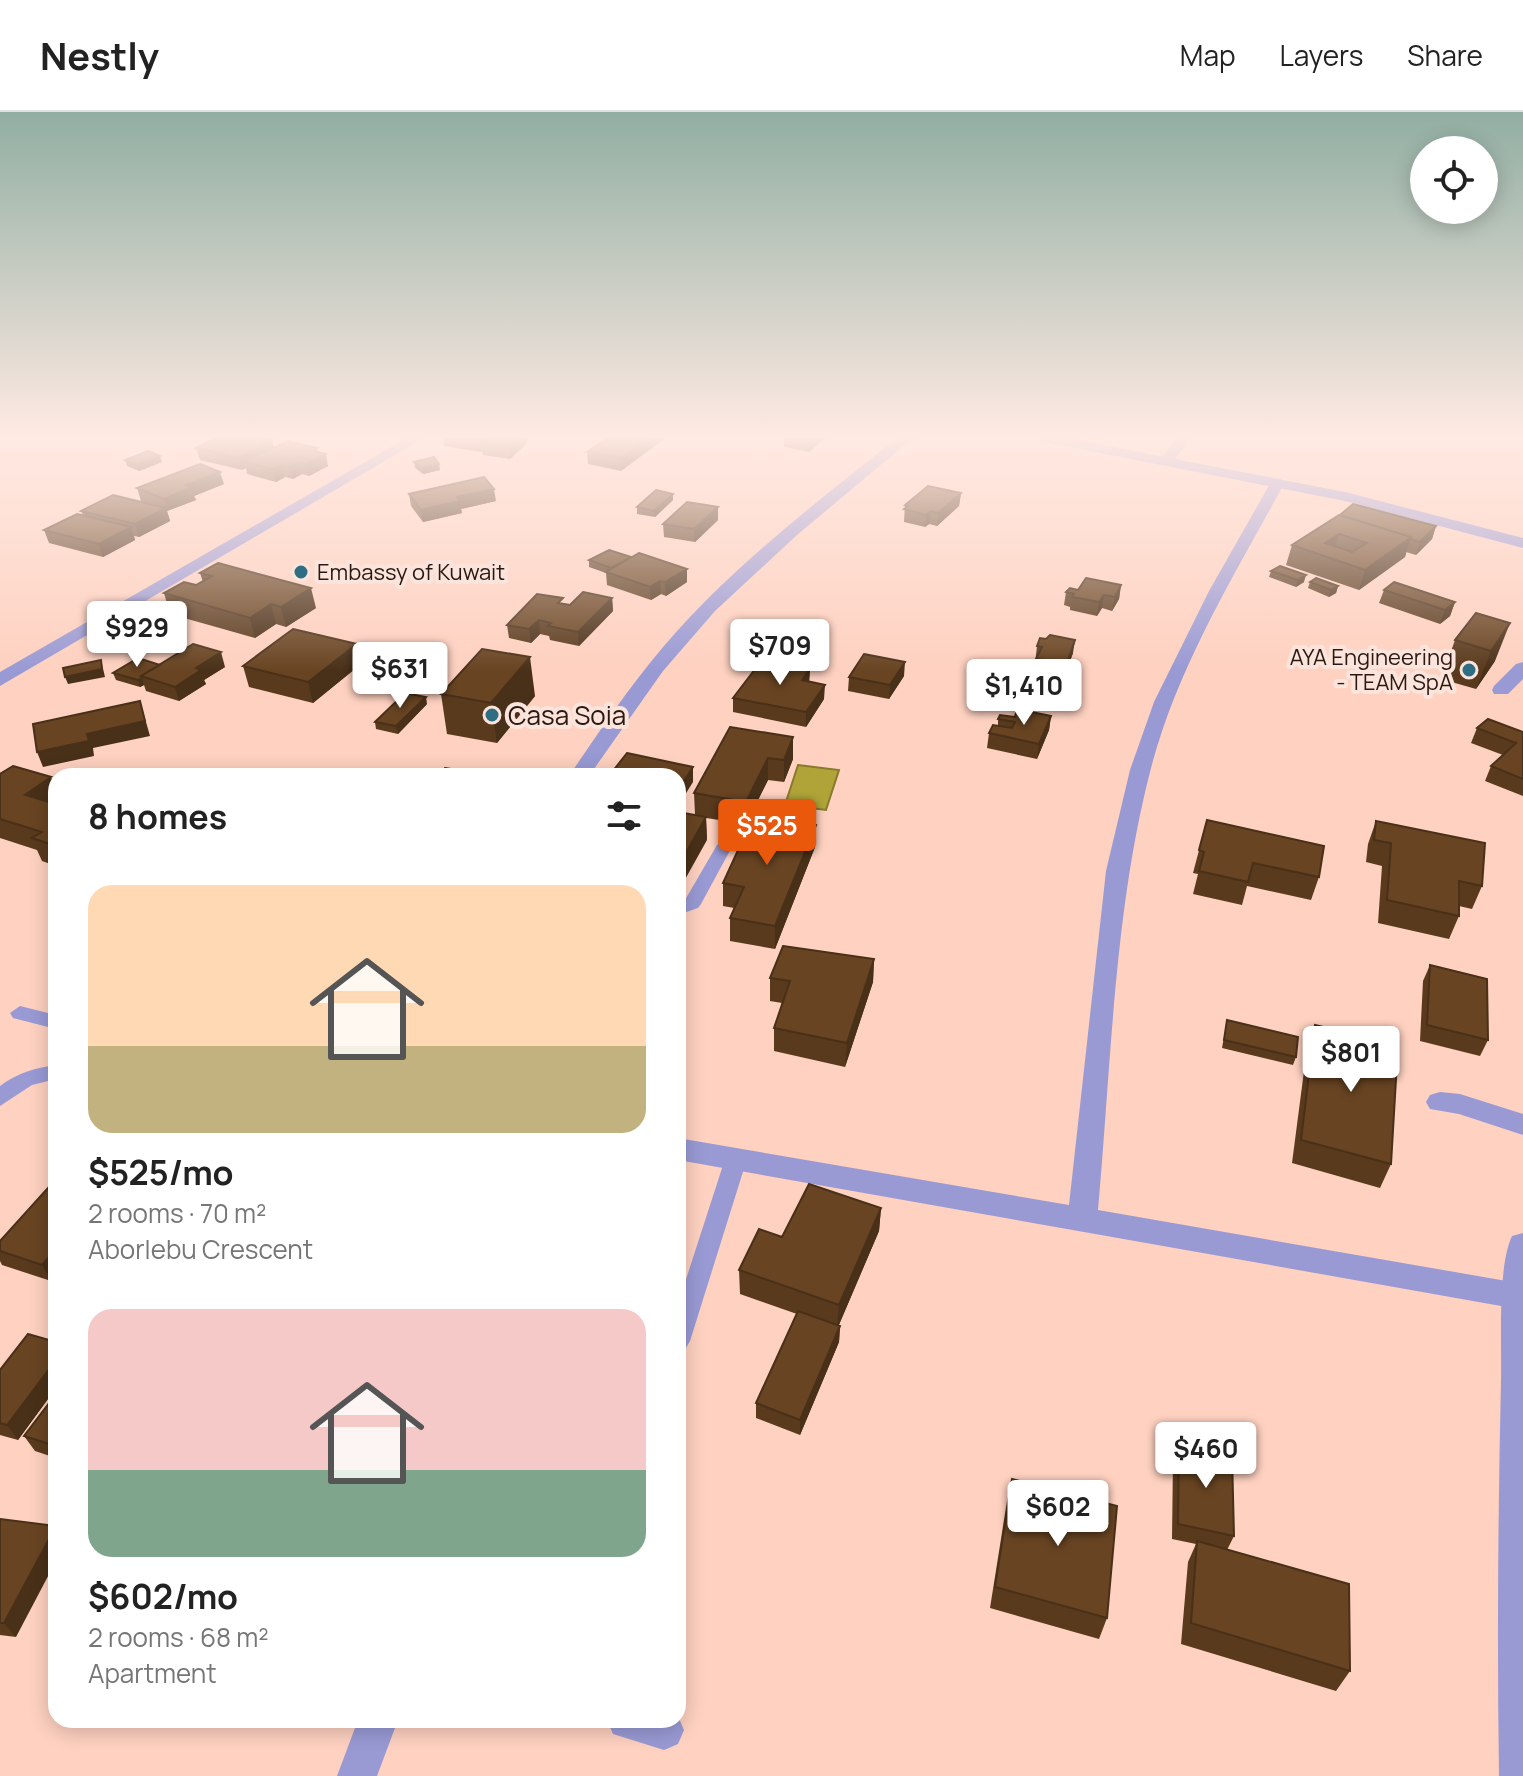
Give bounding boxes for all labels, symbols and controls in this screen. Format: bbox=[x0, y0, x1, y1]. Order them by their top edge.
text: Nestly bbox=[40, 29, 159, 81]
text: Map bbox=[1180, 36, 1236, 74]
text: Layers bbox=[1280, 36, 1363, 74]
text: Share bbox=[1407, 36, 1483, 74]
map controls bbox=[1410, 136, 1498, 224]
button: locate bbox=[1410, 136, 1498, 224]
place label: Embassy of Kuwait bbox=[317, 557, 505, 587]
marker: Embassy of Kuwait bbox=[292, 563, 310, 581]
pin: $929 bbox=[90, 601, 184, 669]
text: $929 bbox=[105, 609, 169, 645]
pin: $709 bbox=[733, 619, 827, 687]
text: $709 bbox=[748, 627, 812, 663]
pin: $631 bbox=[353, 642, 447, 710]
place label: AYA Engineering - TEAM SpA bbox=[1290, 642, 1453, 697]
text: $631 bbox=[371, 650, 430, 686]
pin: $1,410 bbox=[959, 659, 1089, 727]
marker: AYA Engineering - TEAM SpA bbox=[1460, 661, 1478, 679]
text: $1,410 bbox=[985, 667, 1063, 703]
place label: Casa Soia bbox=[508, 697, 626, 733]
marker: Casa Soia bbox=[483, 706, 501, 724]
text: 8 homes bbox=[88, 793, 227, 839]
icon: filters bbox=[602, 794, 646, 838]
pin: $525 bbox=[720, 799, 814, 867]
text: $525 bbox=[736, 807, 798, 843]
icon: home bbox=[295, 937, 439, 1081]
pin: $801 bbox=[1304, 1026, 1398, 1094]
text: $801 bbox=[1321, 1034, 1381, 1070]
text: $525/mo bbox=[88, 1149, 234, 1195]
text: 2 rooms · 70 m² bbox=[88, 1195, 266, 1231]
text: Aborlebu Crescent bbox=[88, 1231, 313, 1267]
icon: home bbox=[295, 1361, 439, 1505]
pin: $460 bbox=[1159, 1422, 1253, 1490]
text: $460 bbox=[1173, 1430, 1239, 1466]
pin: $602 bbox=[1011, 1480, 1105, 1548]
text: $602 bbox=[1025, 1488, 1091, 1524]
text: $602/mo bbox=[88, 1573, 238, 1619]
text: 2 rooms · 68 m² bbox=[88, 1619, 269, 1655]
text: Apartment bbox=[88, 1655, 217, 1691]

